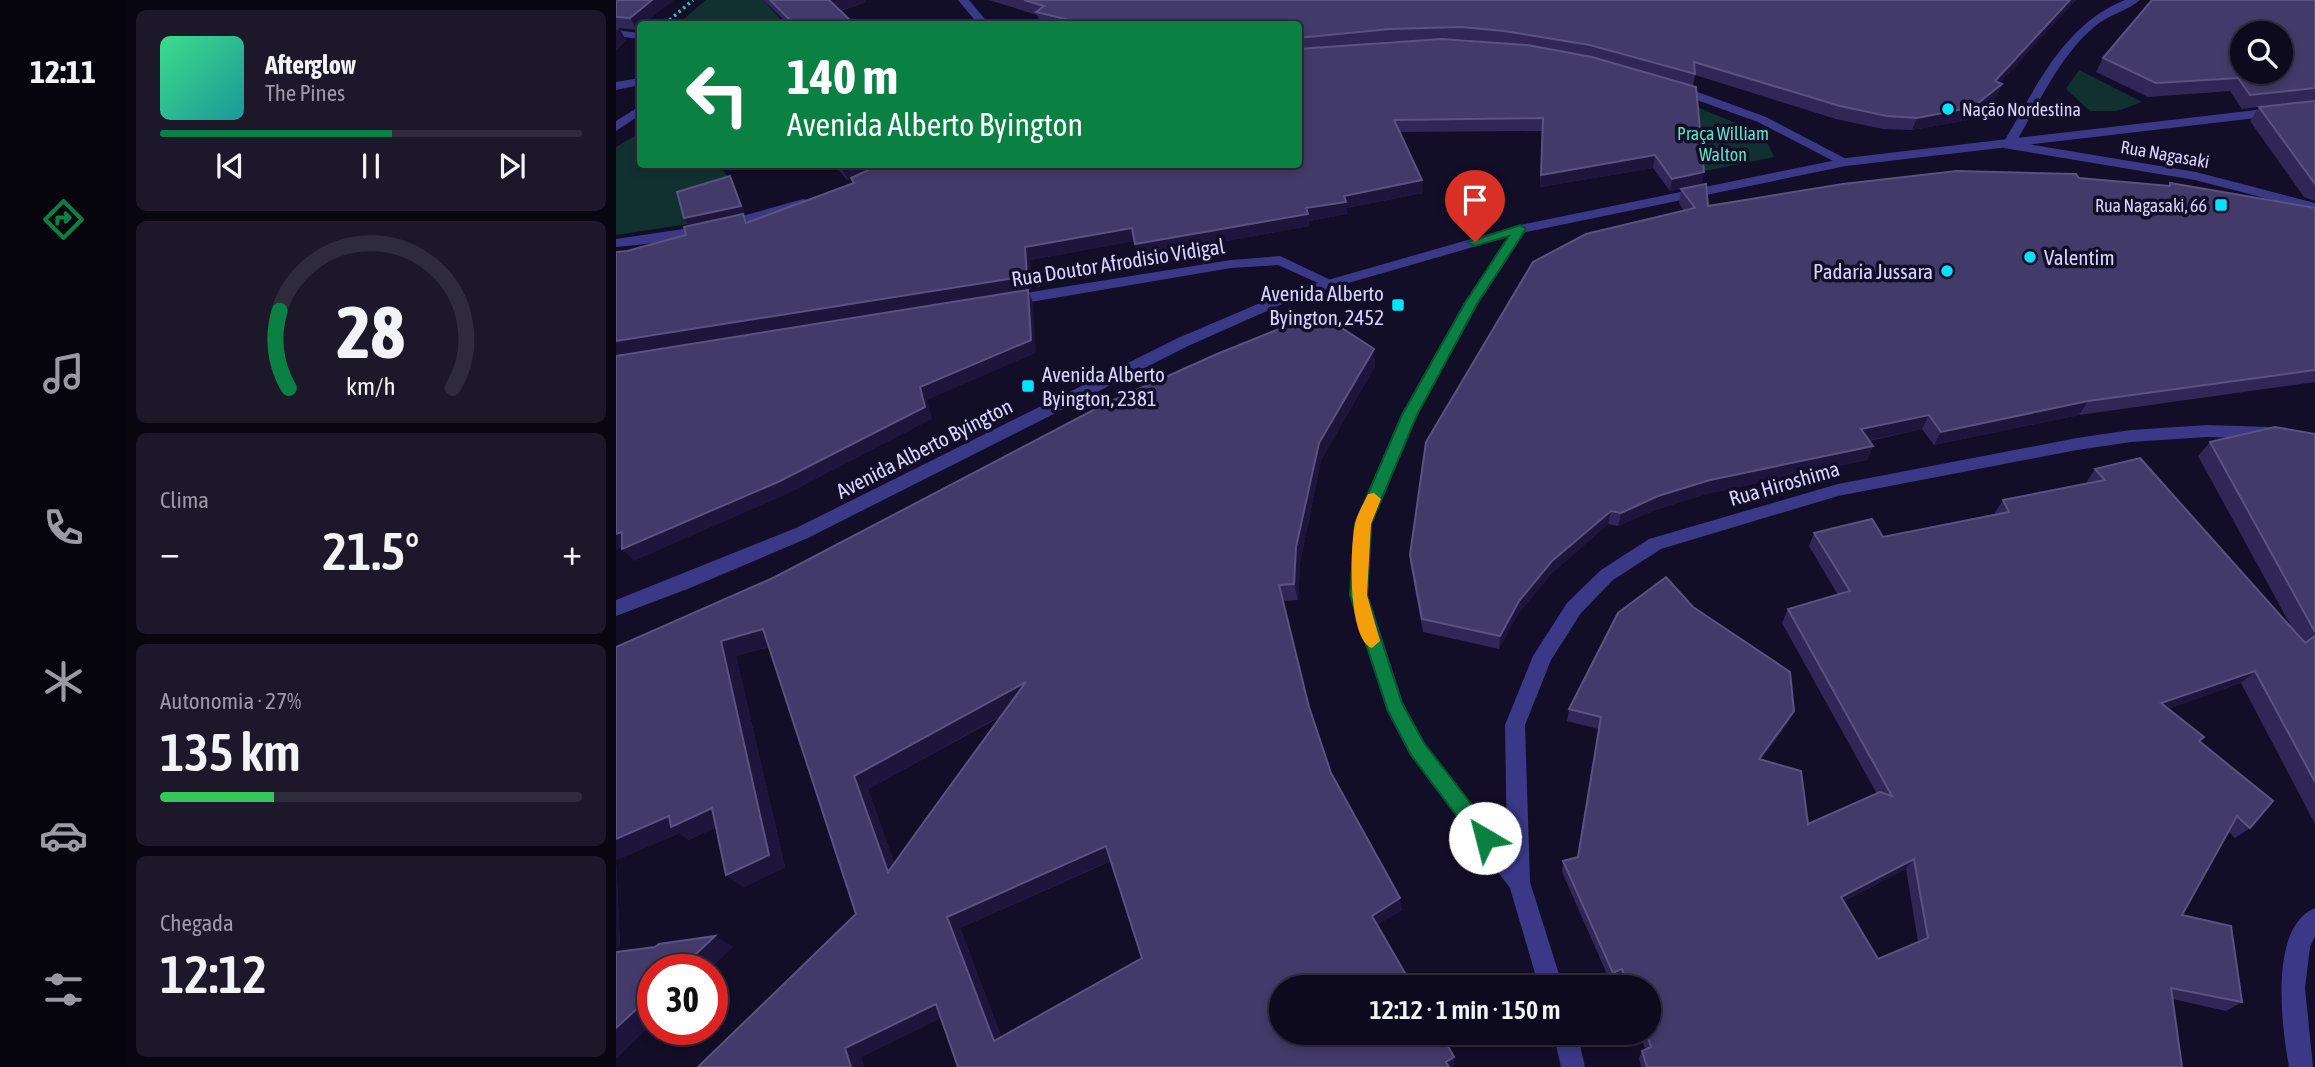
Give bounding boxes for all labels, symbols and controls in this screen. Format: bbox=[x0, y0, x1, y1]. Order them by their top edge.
map controls bbox=[2230, 21, 2293, 84]
button: search bbox=[2230, 21, 2293, 84]
text: 140 m bbox=[787, 48, 898, 104]
icon: left bbox=[672, 49, 763, 140]
text: Afterglow bbox=[265, 50, 356, 80]
text: 12:11 bbox=[30, 53, 96, 90]
text: The Pines bbox=[265, 80, 345, 106]
place label: Nação Nordestina bbox=[1962, 99, 2081, 120]
marker: Nação Nordestina bbox=[1940, 101, 1956, 117]
text: Avenida Alberto Byington bbox=[787, 106, 1083, 143]
park label: Praça William Walton bbox=[1677, 123, 1769, 165]
street label: Rua Nagasaki bbox=[2119, 136, 2211, 172]
icon: previous bbox=[211, 147, 249, 185]
icon: pause bbox=[352, 147, 390, 185]
icon: next bbox=[493, 147, 531, 185]
pin bbox=[1445, 170, 1505, 242]
icon: arrive bbox=[1456, 181, 1494, 219]
icon: directions bbox=[39, 195, 88, 244]
place label: Rua Nagasaki, 66 bbox=[2095, 195, 2207, 216]
marker: Rua Nagasaki, 66 bbox=[2213, 197, 2229, 213]
street label: Rua Doutor Afrodisio Vidigal bbox=[1010, 233, 1227, 291]
place label: Valentim bbox=[2044, 245, 2115, 269]
marker: Valentim bbox=[2022, 249, 2038, 265]
place label: Padaria Jussara bbox=[1813, 259, 1933, 283]
marker: Padaria Jussara bbox=[1939, 263, 1955, 279]
place label: Avenida Alberto Byington, 2452 bbox=[1261, 281, 1384, 329]
text: 28 bbox=[337, 291, 405, 374]
marker: Avenida Alberto Byington, 2452 bbox=[1390, 297, 1406, 313]
icon: music bbox=[39, 349, 88, 398]
place label: Avenida Alberto Byington, 2381 bbox=[1042, 362, 1165, 410]
text: km/h bbox=[346, 372, 396, 400]
marker: Avenida Alberto Byington, 2381 bbox=[1020, 378, 1036, 394]
street label: Avenida Alberto Byington bbox=[832, 393, 1016, 503]
street label: Rua Hiroshima bbox=[1726, 456, 1842, 510]
text: Clima bbox=[160, 487, 209, 513]
icon: phone bbox=[39, 503, 88, 552]
text: 21.5° bbox=[323, 521, 419, 581]
text: − bbox=[160, 530, 180, 573]
text: + bbox=[562, 530, 582, 573]
icon: climate bbox=[39, 657, 88, 706]
text: Autonomia · 27% bbox=[160, 688, 301, 714]
text: 135 km bbox=[160, 722, 301, 782]
position arrow bbox=[1448, 801, 1522, 875]
icon: car bbox=[39, 811, 88, 860]
text: Chegada bbox=[160, 910, 234, 936]
text: 12:12 bbox=[160, 944, 267, 1004]
speed limit sign: 30 bbox=[637, 954, 728, 1045]
icon: filters bbox=[39, 965, 88, 1014]
text: 12:12 · 1 min · 150 m bbox=[1370, 995, 1560, 1025]

